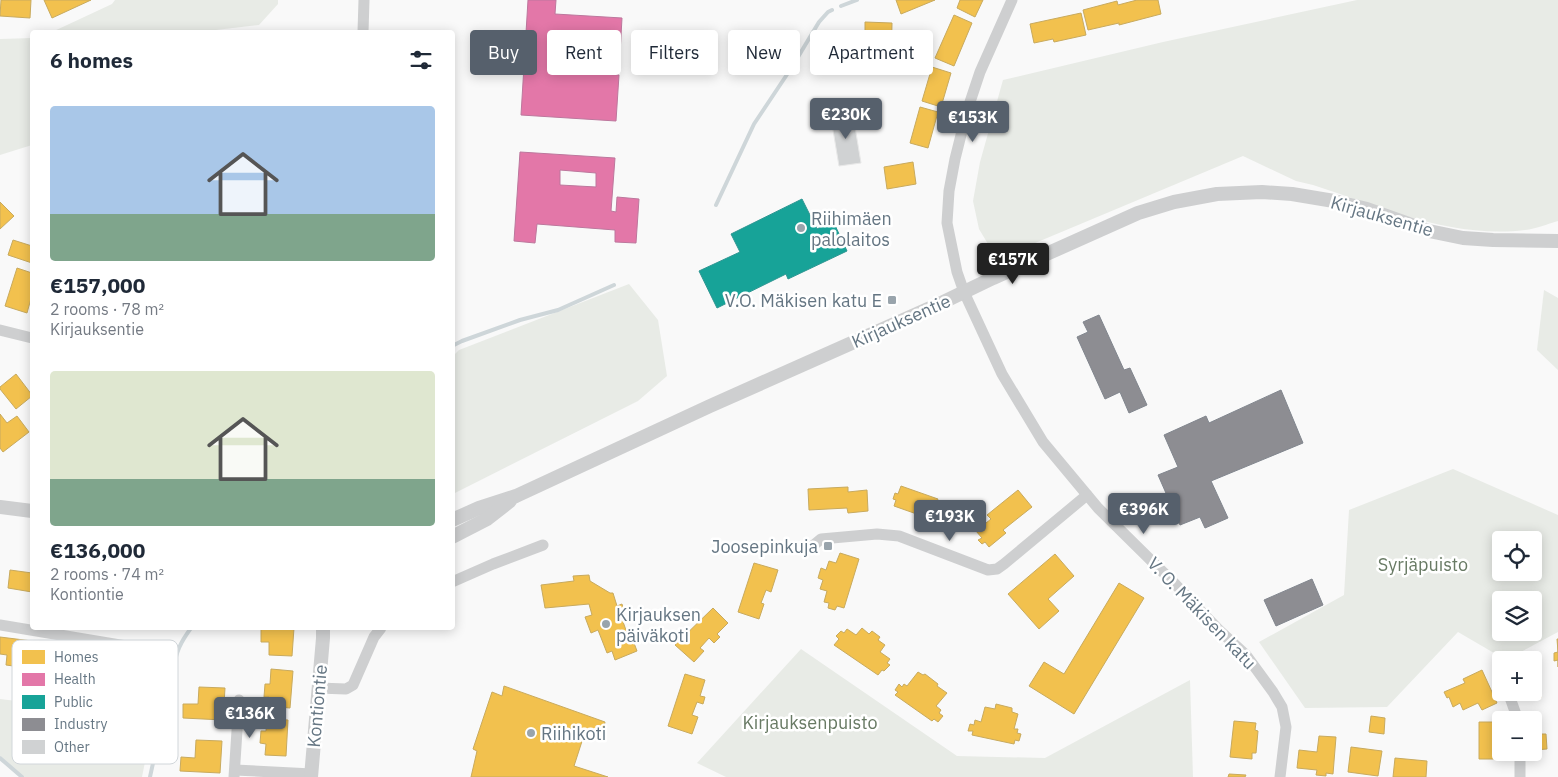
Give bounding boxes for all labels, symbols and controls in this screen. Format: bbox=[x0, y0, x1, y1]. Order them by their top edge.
chip: Buy bbox=[470, 30, 537, 75]
chip: Rent bbox=[547, 30, 621, 75]
chip: Filters bbox=[631, 30, 718, 75]
chip: New bbox=[728, 30, 800, 75]
chip: Apartment bbox=[810, 30, 933, 75]
text: 6 homes bbox=[50, 46, 133, 74]
icon: filters bbox=[407, 46, 435, 74]
pin: €230K bbox=[811, 98, 881, 140]
pin: €153K bbox=[938, 100, 1008, 143]
text: €230K bbox=[821, 104, 871, 124]
text: €153K bbox=[948, 107, 998, 127]
icon: home bbox=[198, 139, 288, 229]
street label: Kirjauksentie bbox=[1328, 190, 1436, 242]
place label: Riihimäen palolaitos bbox=[811, 207, 892, 251]
marker: Riihimäen palolaitos bbox=[795, 222, 807, 234]
pin: €157K bbox=[978, 242, 1048, 285]
text: €157K bbox=[988, 249, 1038, 269]
text: €157,000 bbox=[50, 271, 145, 299]
place label: V.O. Mäkisen katu E bbox=[725, 289, 882, 312]
street label: Kirjauksentie bbox=[848, 289, 954, 353]
marker: V.O. Mäkisen katu E bbox=[886, 294, 898, 306]
text: 2 rooms · 78 m² bbox=[50, 299, 164, 319]
text: Kirjauksentie bbox=[50, 319, 144, 339]
icon: home bbox=[198, 404, 288, 494]
pin: €396K bbox=[1109, 492, 1179, 535]
text: €396K bbox=[1119, 499, 1169, 519]
pin: €193K bbox=[915, 500, 985, 542]
text: €193K bbox=[925, 506, 975, 526]
map controls bbox=[1492, 531, 1542, 761]
button: locate bbox=[1492, 531, 1542, 581]
place label: Joosepinkuja bbox=[711, 535, 818, 558]
text: €136,000 bbox=[50, 536, 145, 564]
marker: Joosepinkuja bbox=[822, 540, 834, 552]
street label: V. O. Mäkisen katu bbox=[1143, 552, 1261, 674]
park label: Syrjäpuisto bbox=[1378, 553, 1468, 576]
text: 2 rooms · 74 m² bbox=[50, 564, 164, 584]
text: Kontiontie bbox=[50, 584, 124, 604]
button: layers bbox=[1492, 591, 1542, 641]
place label: Kirjauksen päiväkoti bbox=[616, 603, 701, 647]
marker: Kirjauksen päiväkoti bbox=[600, 618, 612, 630]
legend bbox=[12, 640, 178, 764]
text: Homes bbox=[54, 648, 99, 666]
button: + bbox=[1492, 651, 1542, 701]
street label: Kontiontie bbox=[302, 663, 332, 748]
text: Health bbox=[54, 670, 96, 688]
text: Public bbox=[54, 693, 93, 711]
pin: €136K bbox=[215, 696, 285, 739]
text: €136K bbox=[225, 703, 275, 723]
park label: Kirjauksenpuisto bbox=[742, 711, 878, 734]
button: − bbox=[1492, 711, 1542, 761]
text: Industry bbox=[54, 715, 108, 733]
place label: Riihikoti bbox=[541, 722, 606, 745]
marker: Riihikoti bbox=[525, 727, 537, 739]
text: Other bbox=[54, 738, 90, 756]

